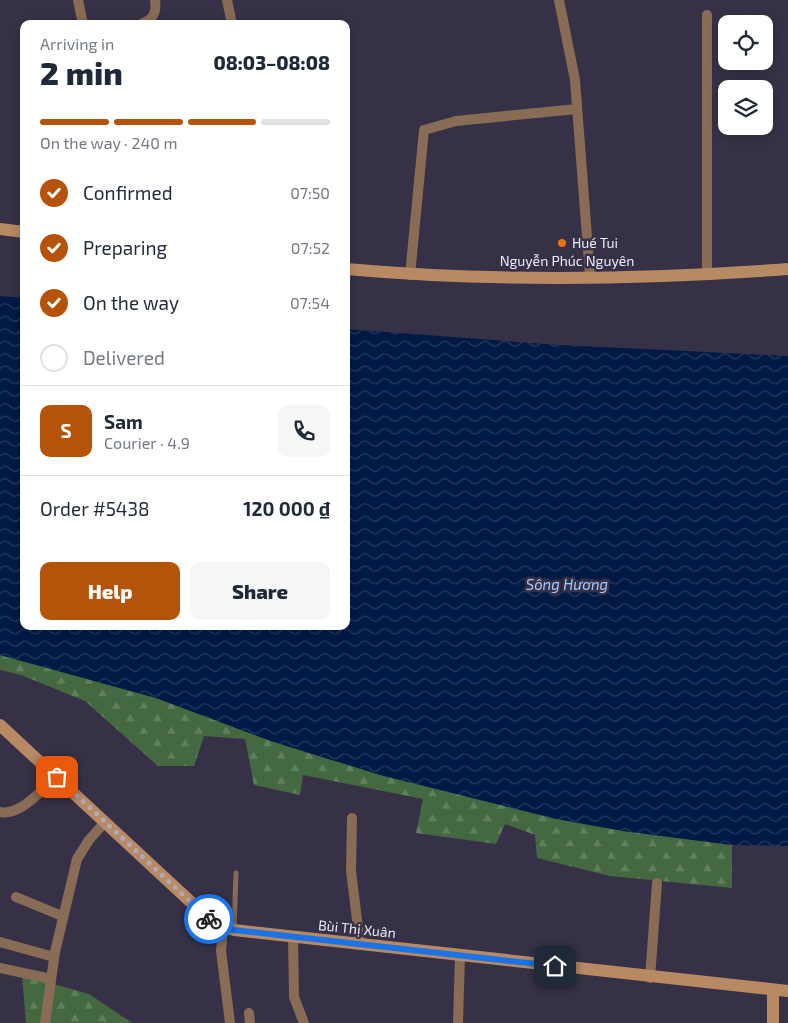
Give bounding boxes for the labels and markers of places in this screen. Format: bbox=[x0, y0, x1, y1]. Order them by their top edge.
place label: Hué Tui bbox=[572, 234, 618, 251]
marker: Hué Tui bbox=[556, 237, 568, 249]
pin bbox=[36, 756, 78, 798]
pin bbox=[534, 945, 576, 987]

